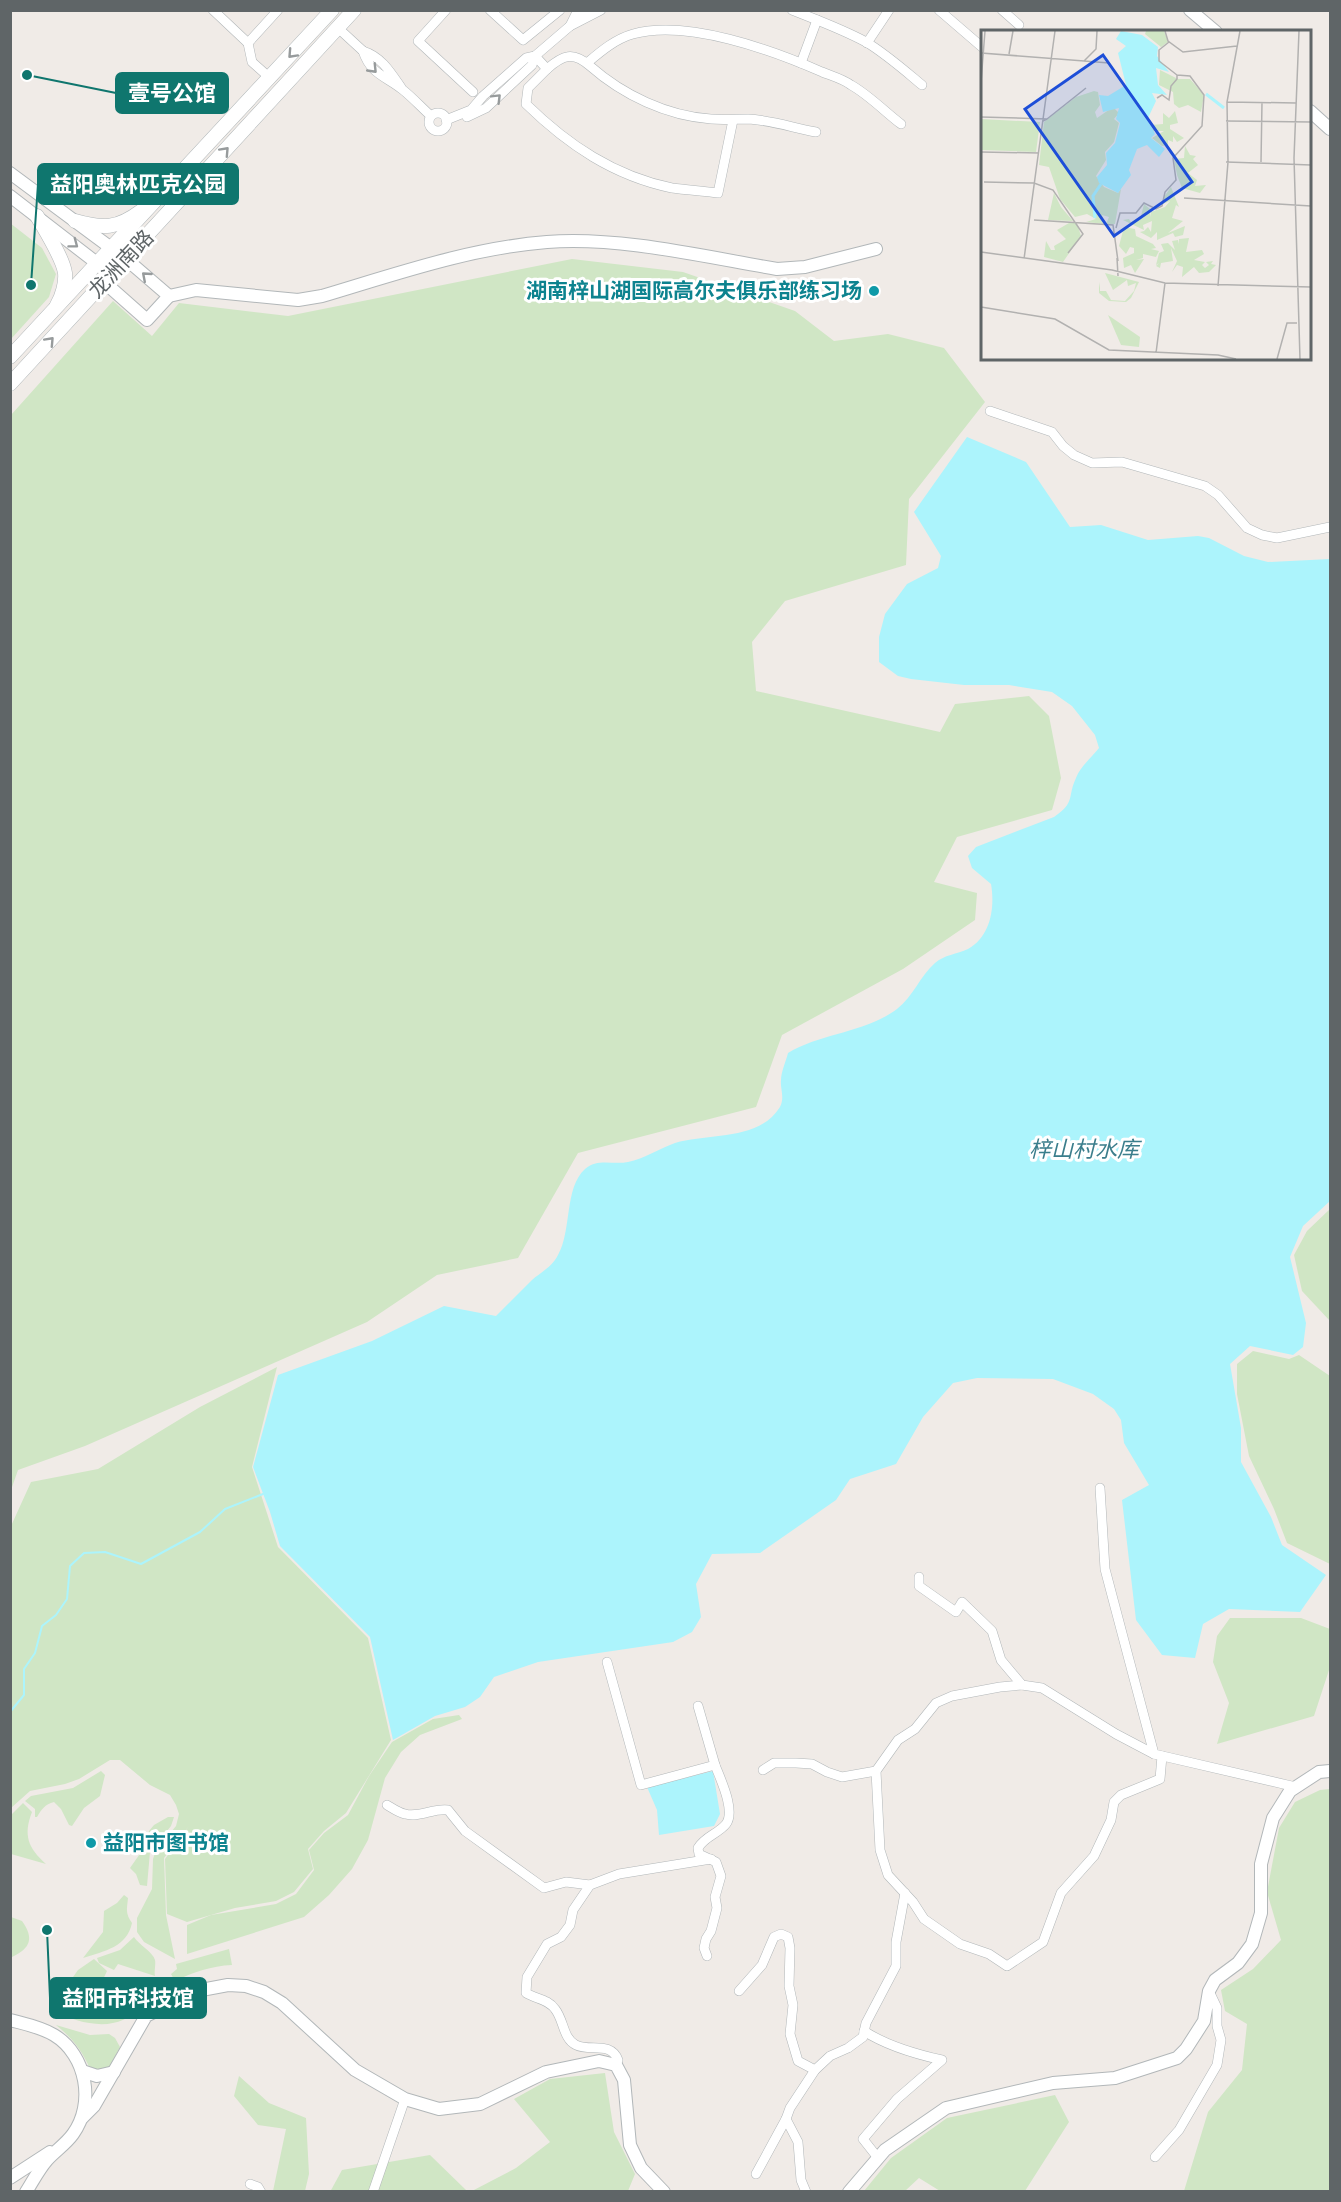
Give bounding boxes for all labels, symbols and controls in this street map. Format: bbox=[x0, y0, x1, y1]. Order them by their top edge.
inset map bbox=[981, 30, 1311, 360]
one-way arrow bbox=[288, 47, 299, 57]
one-way arrow bbox=[366, 62, 377, 73]
callout: 壹号公馆 bbox=[116, 73, 228, 113]
text: 壹号公馆 bbox=[128, 78, 216, 110]
one-way arrow bbox=[489, 95, 500, 106]
one-way arrow bbox=[218, 147, 229, 158]
callout: 益阳奥林匹克公园 bbox=[38, 164, 238, 204]
text: 益阳奥林匹克公园 bbox=[50, 169, 226, 201]
street label: 龙洲南路 bbox=[81, 223, 161, 305]
one-way arrow bbox=[67, 237, 78, 248]
one-way arrow bbox=[142, 272, 153, 283]
place label: 湖南梓山湖国际高尔夫俱乐部练习场 bbox=[526, 276, 862, 306]
marker: 湖南梓山湖国际高尔夫俱乐部练习场 bbox=[867, 284, 881, 298]
one-way arrow bbox=[43, 337, 54, 348]
water label: 梓山村水库 bbox=[1029, 1134, 1143, 1166]
place label: 益阳市图书馆 bbox=[103, 1828, 229, 1858]
marker: 益阳市图书馆 bbox=[84, 1836, 98, 1850]
callout: 益阳市科技馆 bbox=[50, 1978, 206, 2018]
text: 益阳市科技馆 bbox=[62, 1983, 194, 2015]

